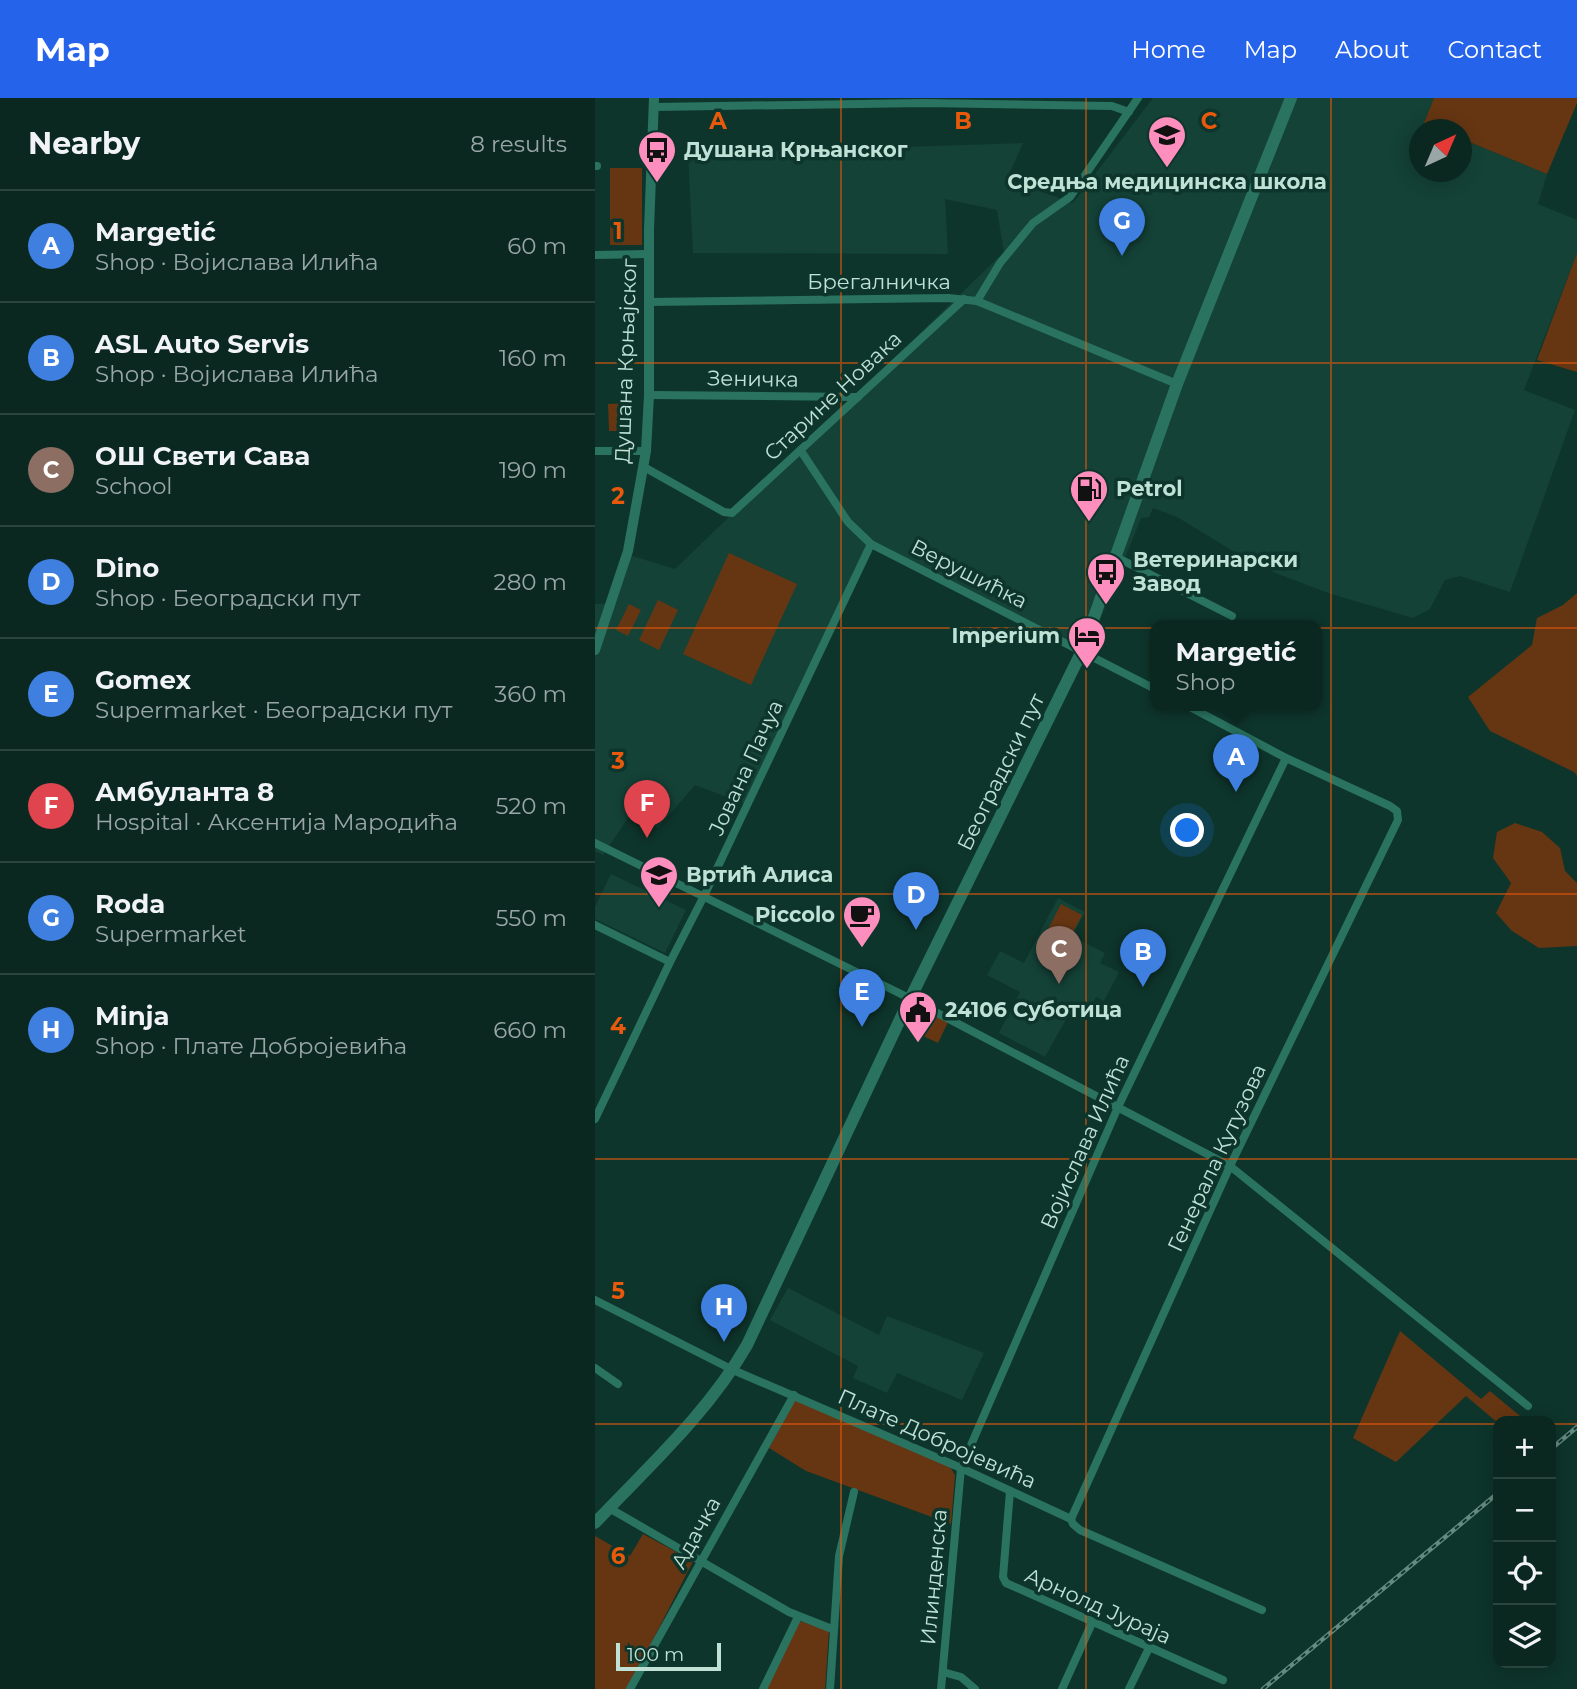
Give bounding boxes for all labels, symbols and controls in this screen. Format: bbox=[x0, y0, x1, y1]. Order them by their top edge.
text: Map bbox=[35, 29, 110, 69]
text: Home bbox=[1131, 35, 1206, 64]
text: Map bbox=[1244, 35, 1297, 64]
text: About bbox=[1335, 35, 1409, 64]
text: Contact bbox=[1447, 35, 1542, 64]
text: A bbox=[708, 107, 727, 135]
text: B bbox=[954, 107, 972, 135]
text: C bbox=[1201, 107, 1218, 135]
school or university icon: Средња медицинска школа bbox=[1146, 114, 1188, 169]
north arrow bbox=[1409, 119, 1472, 182]
text: Nearby bbox=[28, 125, 140, 162]
bus stop icon: Душана Крњанског bbox=[636, 129, 678, 184]
text: 8 results bbox=[470, 130, 567, 158]
place label: Душана Крњанског bbox=[684, 137, 908, 162]
place label: Средња медицинска школа bbox=[1007, 169, 1327, 194]
pin: G bbox=[1099, 198, 1145, 256]
text: Margetić bbox=[95, 216, 216, 248]
text: 1 bbox=[613, 217, 623, 245]
text: A bbox=[42, 232, 60, 260]
text: 60 m bbox=[507, 232, 567, 260]
text: Shop · Војислава Илића bbox=[95, 248, 379, 276]
street label: Душана Крњајског bbox=[609, 258, 642, 464]
street label: Брегалничка bbox=[807, 269, 951, 294]
street label: Старине Новака bbox=[759, 326, 906, 466]
text: ASL Auto Servis bbox=[95, 328, 309, 360]
text: B bbox=[42, 344, 60, 372]
text: 160 m bbox=[499, 344, 567, 372]
text: Shop · Војислава Илића bbox=[95, 360, 379, 388]
street label: Зеничка bbox=[707, 365, 799, 392]
text: ОШ Свети Сава bbox=[95, 440, 310, 472]
text: C bbox=[43, 456, 59, 484]
text: 190 m bbox=[499, 456, 567, 484]
fuel station icon: Petrol bbox=[1068, 468, 1110, 523]
text: School bbox=[95, 472, 173, 500]
place label: Petrol bbox=[1116, 476, 1182, 501]
text: 2 bbox=[611, 482, 625, 510]
street label: Верушићка bbox=[907, 534, 1031, 613]
place label: Ветеринарски Завод bbox=[1132, 547, 1298, 596]
bus stop icon: Ветеринарски Завод bbox=[1085, 551, 1127, 606]
text: Dino bbox=[95, 552, 159, 584]
text: D bbox=[42, 568, 61, 596]
text: 280 m bbox=[494, 568, 567, 596]
text: Shop · Београдски пут bbox=[95, 584, 360, 612]
hotel icon: Imperium bbox=[1066, 615, 1108, 670]
popup bbox=[1150, 620, 1322, 711]
place label: Imperium bbox=[952, 623, 1060, 648]
text: Margetić bbox=[1176, 636, 1296, 668]
text: Gomex bbox=[95, 664, 191, 696]
text: Shop bbox=[1176, 668, 1235, 696]
text: E bbox=[43, 680, 59, 708]
text: 360 m bbox=[494, 680, 567, 708]
street label: Београдски пут bbox=[952, 689, 1049, 854]
text: Supermarket · Београдски пут bbox=[95, 696, 452, 724]
street label: Јована Пачуа bbox=[703, 696, 788, 840]
pin: A bbox=[1213, 734, 1259, 792]
text: 3 bbox=[610, 747, 625, 775]
text: Амбуланта 8 bbox=[95, 776, 274, 808]
pin: F bbox=[624, 780, 670, 838]
text: F bbox=[44, 792, 58, 820]
text: 520 m bbox=[495, 792, 567, 820]
text: Hospital · Аксентија Мародића bbox=[95, 808, 458, 836]
your location bbox=[1170, 813, 1204, 847]
school or university icon: Вртић Алиса bbox=[638, 854, 680, 909]
place label: Вртић Алиса bbox=[686, 862, 833, 887]
pin: D bbox=[893, 872, 939, 930]
text: Roda bbox=[95, 888, 165, 920]
cafe icon: Piccolo bbox=[841, 894, 883, 949]
place label: Piccolo bbox=[755, 902, 835, 927]
text: G bbox=[42, 904, 60, 932]
text: 550 m bbox=[495, 904, 567, 932]
text: Supermarket bbox=[95, 920, 247, 948]
pin: C bbox=[1036, 926, 1082, 984]
pin: B bbox=[1120, 929, 1166, 987]
pin: E bbox=[839, 969, 885, 1027]
public building icon: 24106 Суботица bbox=[897, 989, 939, 1044]
place label: 24106 Суботица bbox=[945, 997, 1122, 1022]
text: Minja bbox=[95, 1000, 170, 1032]
text: 4 bbox=[610, 1012, 626, 1040]
text: H bbox=[42, 1016, 60, 1044]
text: 660 m bbox=[493, 1016, 567, 1044]
text: Shop · Плате Добројевића bbox=[95, 1032, 407, 1060]
street label: Војислава Илића bbox=[1035, 1051, 1134, 1233]
street label: Генерала Кутузова bbox=[1162, 1060, 1271, 1256]
text: 5 bbox=[611, 1277, 625, 1305]
pin: H bbox=[701, 1284, 747, 1342]
street label: Плате Добројевића bbox=[834, 1384, 1040, 1494]
map controls bbox=[1493, 1416, 1556, 1668]
button: + bbox=[1493, 1416, 1556, 1479]
button: − bbox=[1493, 1479, 1556, 1542]
street label: Адачка bbox=[666, 1492, 725, 1573]
street label: Илинденска bbox=[915, 1508, 952, 1646]
text: 6 bbox=[611, 1542, 626, 1570]
button: locate bbox=[1493, 1542, 1556, 1605]
street label: Арнолд Јураја bbox=[1021, 1562, 1175, 1649]
button: layers bbox=[1493, 1605, 1556, 1668]
scale bar bbox=[616, 1640, 721, 1672]
text: 100 m bbox=[627, 1643, 684, 1666]

